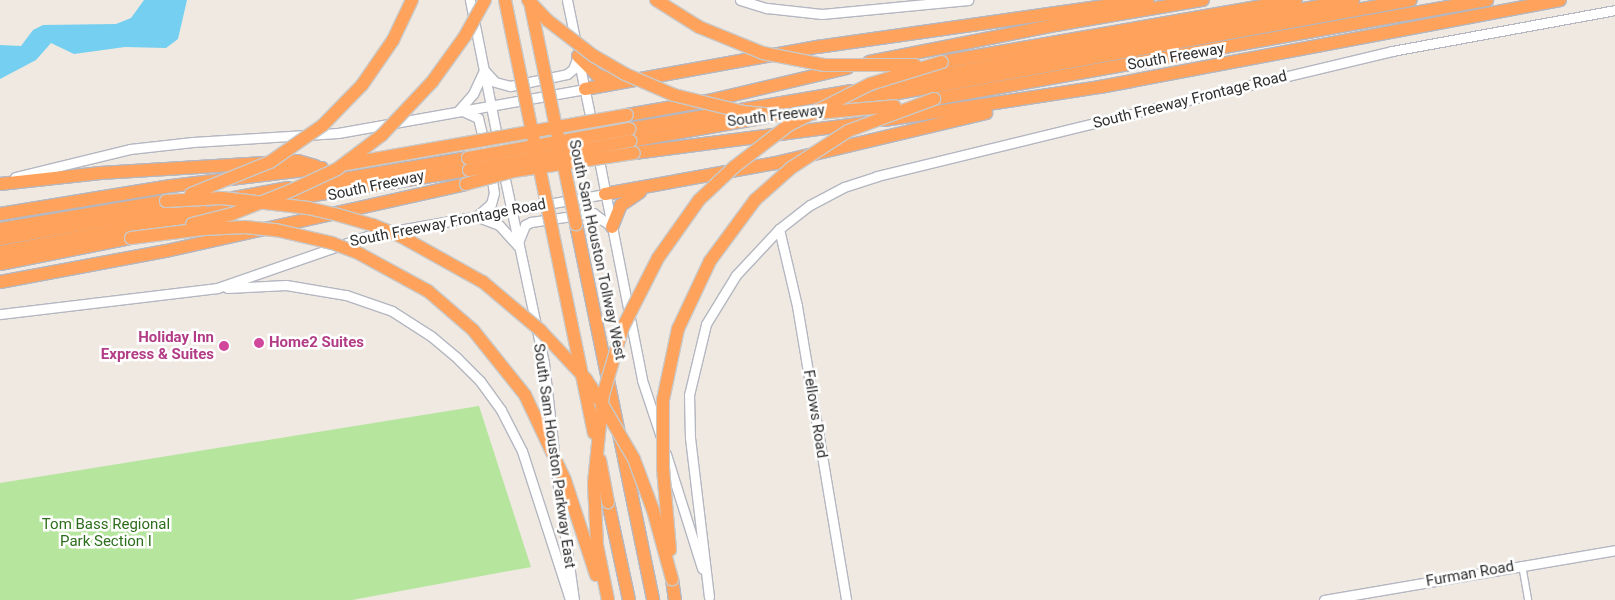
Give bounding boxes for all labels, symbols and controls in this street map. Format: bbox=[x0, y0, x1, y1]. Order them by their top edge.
street label: South Freeway bbox=[1126, 40, 1226, 74]
street label: South Freeway Frontage Road bbox=[1091, 67, 1289, 133]
street label: South Freeway bbox=[726, 101, 826, 131]
street label: South Sam Houston Tollway West bbox=[565, 138, 629, 362]
street label: South Freeway bbox=[326, 167, 426, 205]
street label: South Freeway Frontage Road bbox=[349, 195, 547, 251]
place label: Holiday Inn Express & Suites bbox=[101, 328, 214, 363]
place label: Home2 Suites bbox=[269, 334, 364, 352]
marker: Home2 Suites bbox=[253, 337, 265, 349]
marker: Holiday Inn Express & Suites bbox=[218, 340, 230, 352]
street label: South Sam Houston Parkway East bbox=[529, 342, 579, 570]
street label: Fellows Road bbox=[799, 369, 831, 459]
park label: Tom Bass Regional Park Section I bbox=[42, 515, 170, 550]
street label: Furman Road bbox=[1425, 557, 1515, 591]

